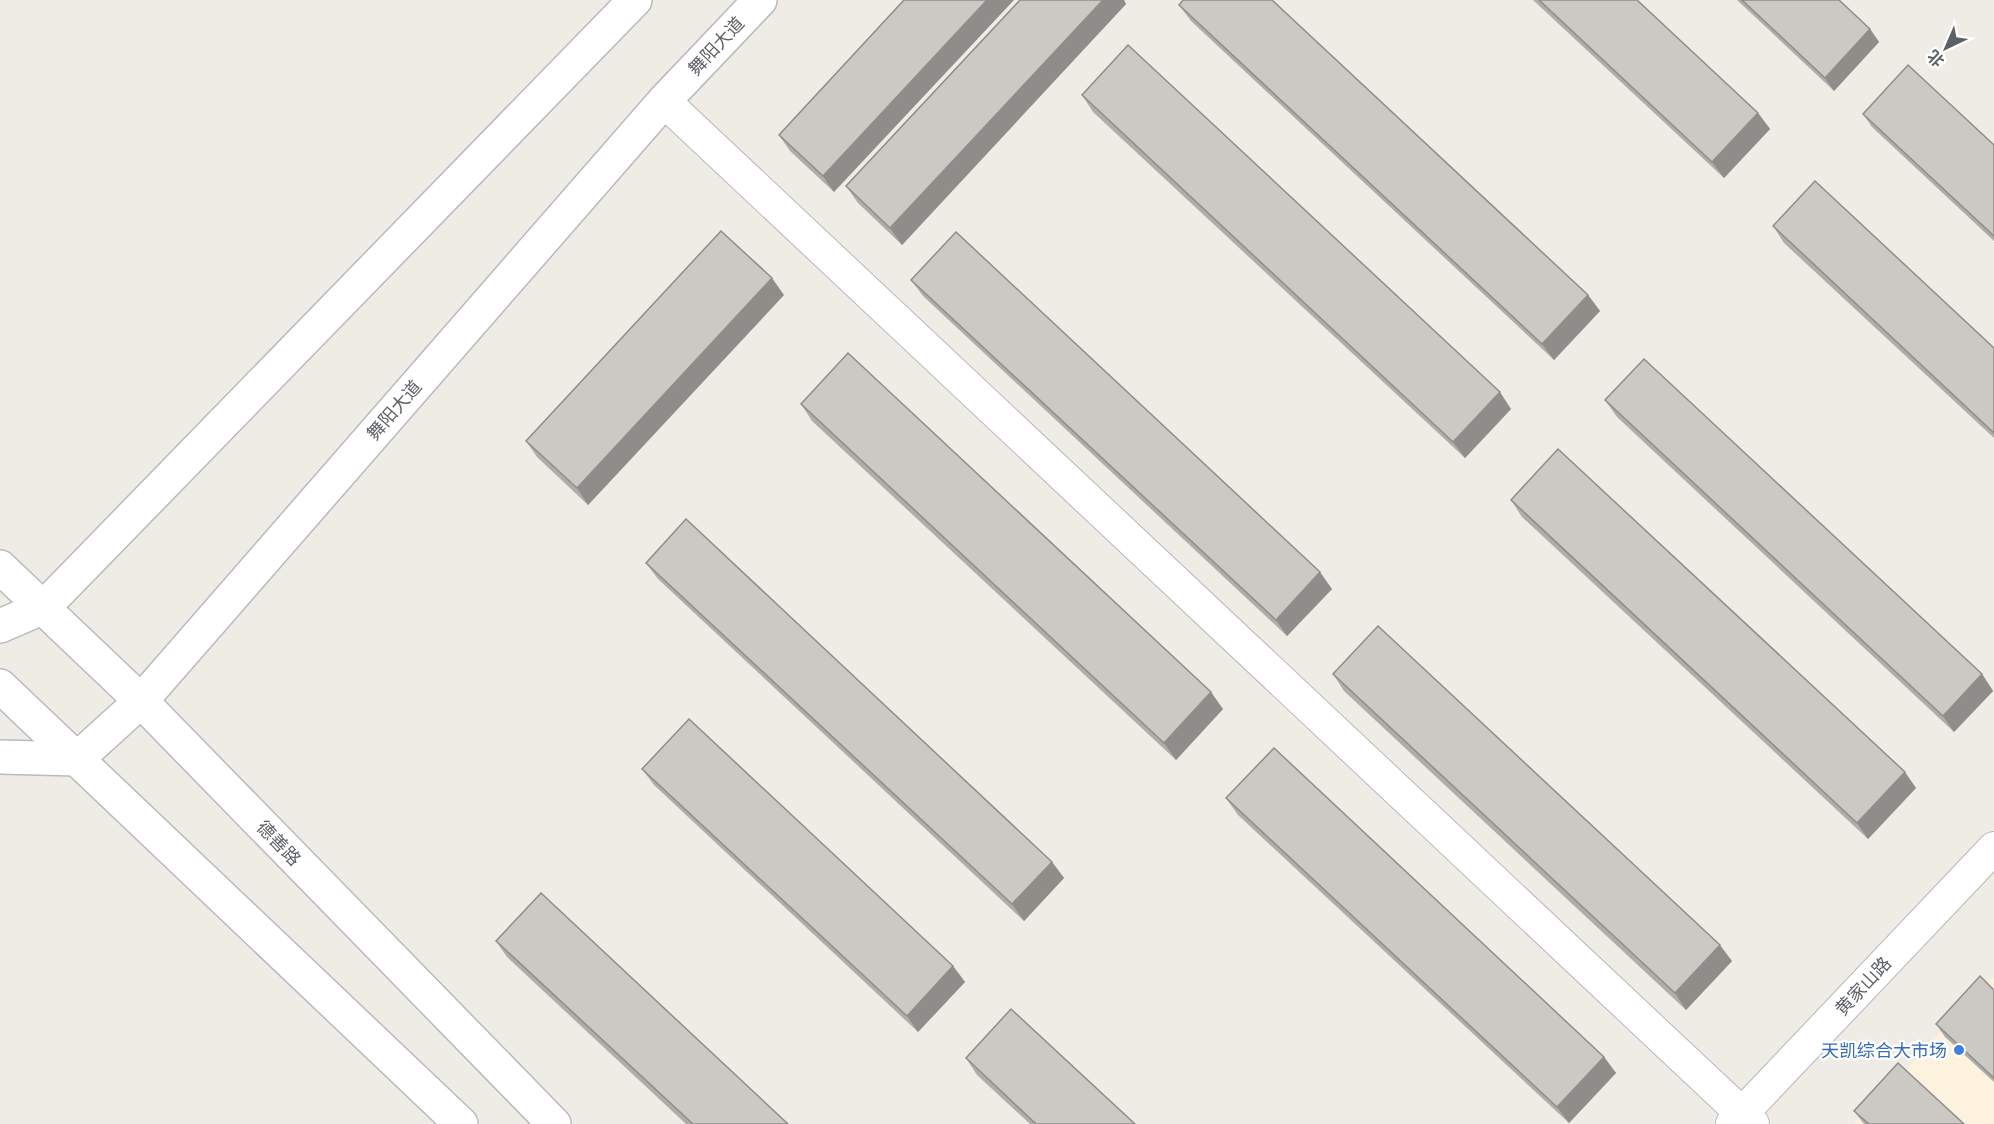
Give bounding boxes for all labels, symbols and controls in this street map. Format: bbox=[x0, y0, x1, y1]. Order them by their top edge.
street label: 舞阳大道 bbox=[683, 12, 749, 80]
north arrow bbox=[1916, 18, 1976, 78]
text: 北 bbox=[1923, 46, 1948, 72]
street label: 舞阳大道 bbox=[362, 375, 426, 445]
street label: 德善路 bbox=[252, 816, 306, 870]
street label: 黄家山路 bbox=[1830, 952, 1896, 1020]
place label: 天凯综合大市场 bbox=[1821, 1039, 1947, 1062]
marker: 天凯综合大市场 bbox=[1952, 1043, 1966, 1057]

